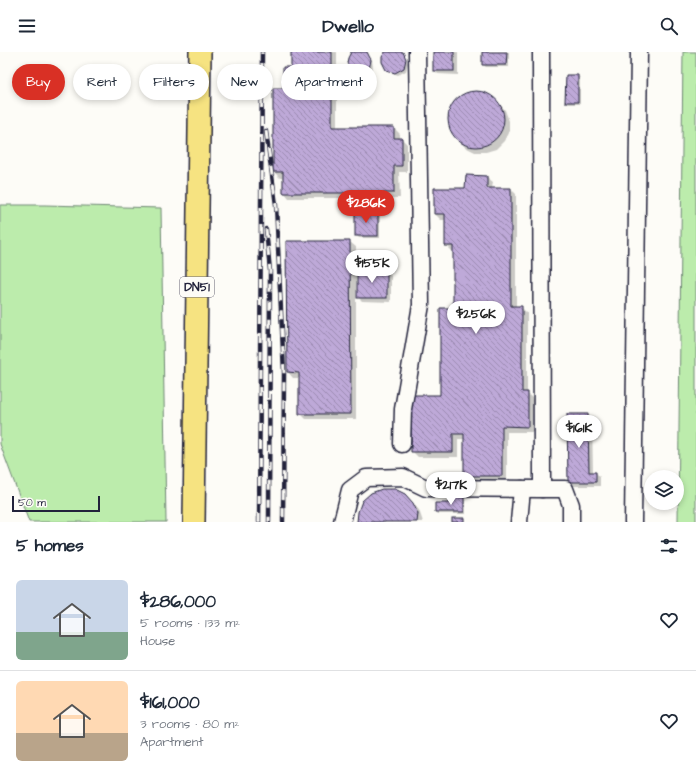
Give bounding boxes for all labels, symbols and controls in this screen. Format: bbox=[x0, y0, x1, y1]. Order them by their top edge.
text: Dwello bbox=[322, 14, 374, 39]
icon: menu bbox=[16, 15, 38, 37]
icon: search bbox=[658, 15, 680, 37]
chip: Buy bbox=[12, 64, 65, 100]
chip: Rent bbox=[73, 64, 131, 100]
chip: Filters bbox=[139, 64, 209, 100]
chip: New bbox=[217, 64, 273, 100]
chip: Apartment bbox=[281, 64, 377, 100]
pin: $286K bbox=[338, 190, 394, 224]
text: $286K bbox=[346, 194, 386, 212]
pin: $155K bbox=[344, 250, 400, 284]
text: $155K bbox=[354, 254, 390, 272]
road number: DN51 bbox=[180, 277, 214, 297]
pin: $256K bbox=[448, 301, 504, 335]
text: $256K bbox=[456, 305, 496, 323]
pin: $161K bbox=[551, 415, 607, 449]
text: $161K bbox=[566, 419, 592, 437]
map controls bbox=[644, 470, 684, 510]
button: layers bbox=[644, 470, 684, 510]
pin: $217K bbox=[423, 472, 479, 506]
text: $217K bbox=[435, 476, 467, 494]
scale bar bbox=[12, 494, 100, 513]
text: 50 m bbox=[18, 495, 46, 510]
text: 5 homes bbox=[16, 534, 84, 558]
icon: filters bbox=[658, 535, 680, 557]
text: $286,000 bbox=[140, 590, 216, 614]
icon: home bbox=[48, 596, 96, 644]
icon: heart bbox=[658, 609, 680, 631]
text: 5 rooms · 133 m² bbox=[140, 614, 240, 632]
text: House bbox=[140, 632, 175, 650]
text: $161,000 bbox=[140, 691, 200, 715]
icon: home bbox=[48, 697, 96, 745]
icon: heart bbox=[658, 710, 680, 732]
text: 3 rooms · 80 m² bbox=[140, 715, 239, 733]
text: Apartment bbox=[140, 733, 204, 751]

